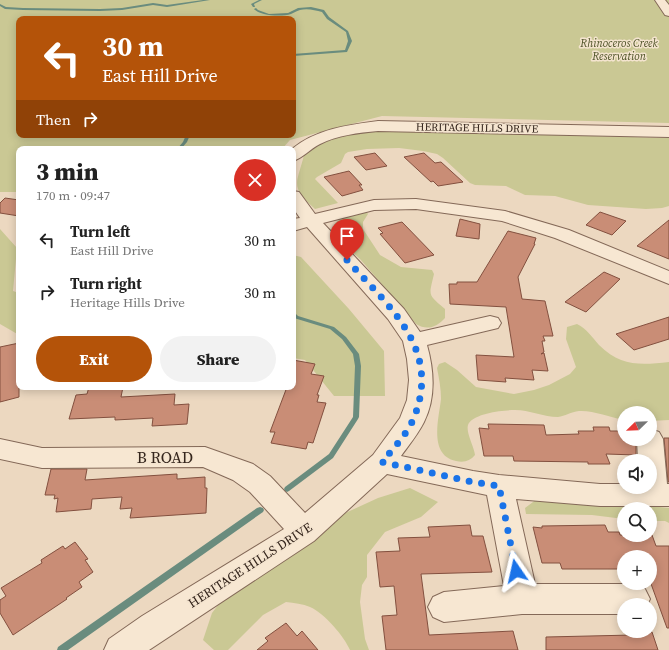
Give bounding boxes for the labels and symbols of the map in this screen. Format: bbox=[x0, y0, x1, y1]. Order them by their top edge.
park label: Rhinoceros Creek Reservation bbox=[579, 36, 658, 64]
street label: HERITAGE HILLS DRIVE bbox=[416, 119, 539, 137]
pin bbox=[330, 219, 364, 260]
north arrow bbox=[617, 406, 657, 446]
street label: B ROAD bbox=[137, 446, 193, 468]
street label: HERITAGE HILLS DRIVE bbox=[185, 518, 315, 611]
position arrow bbox=[495, 550, 537, 592]

